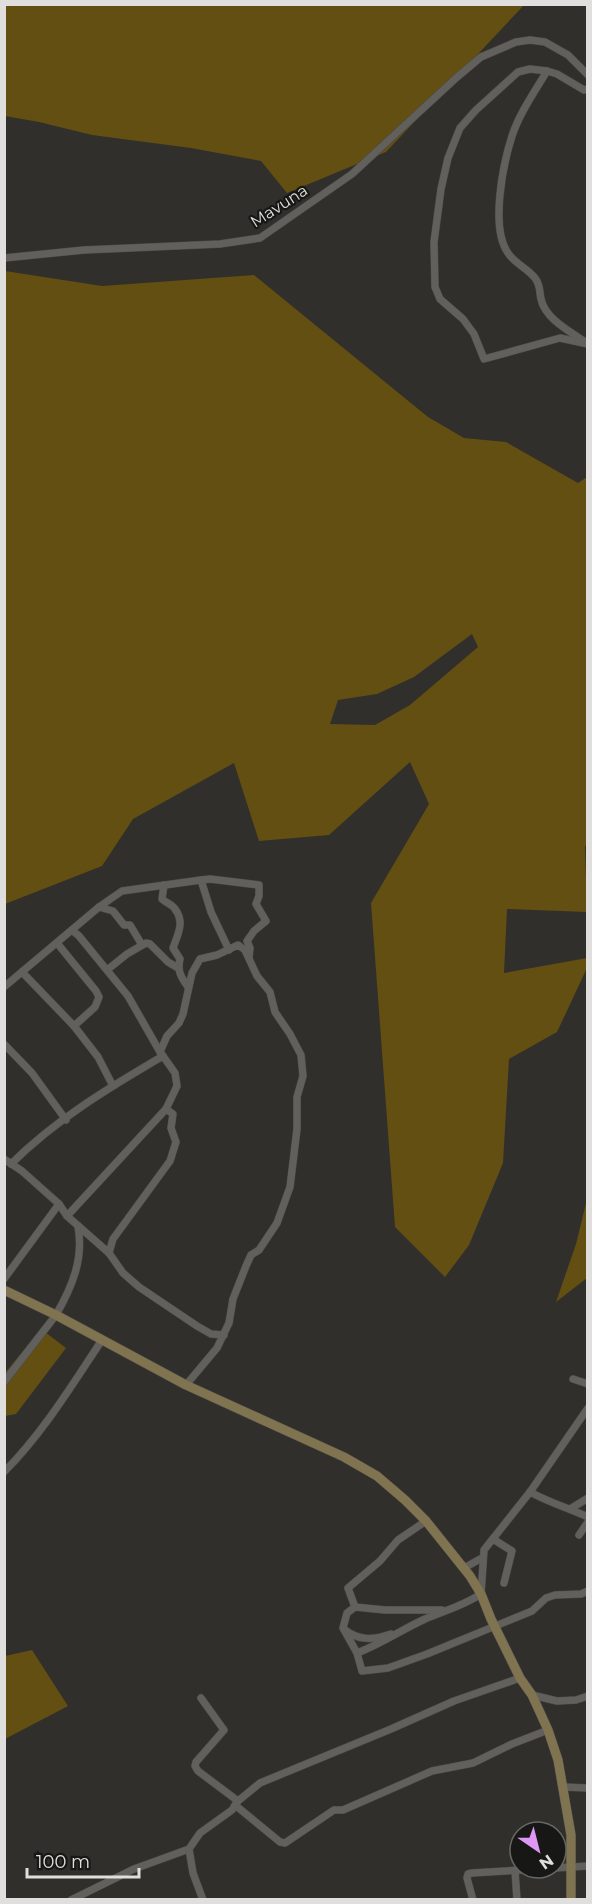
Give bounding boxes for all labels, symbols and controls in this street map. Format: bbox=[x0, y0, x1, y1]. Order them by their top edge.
street label: Mavuna bbox=[247, 181, 311, 231]
north arrow bbox=[508, 1820, 568, 1880]
scale bar bbox=[27, 1841, 140, 1879]
text: N bbox=[536, 1850, 557, 1873]
text: 100 m bbox=[36, 1851, 90, 1873]

